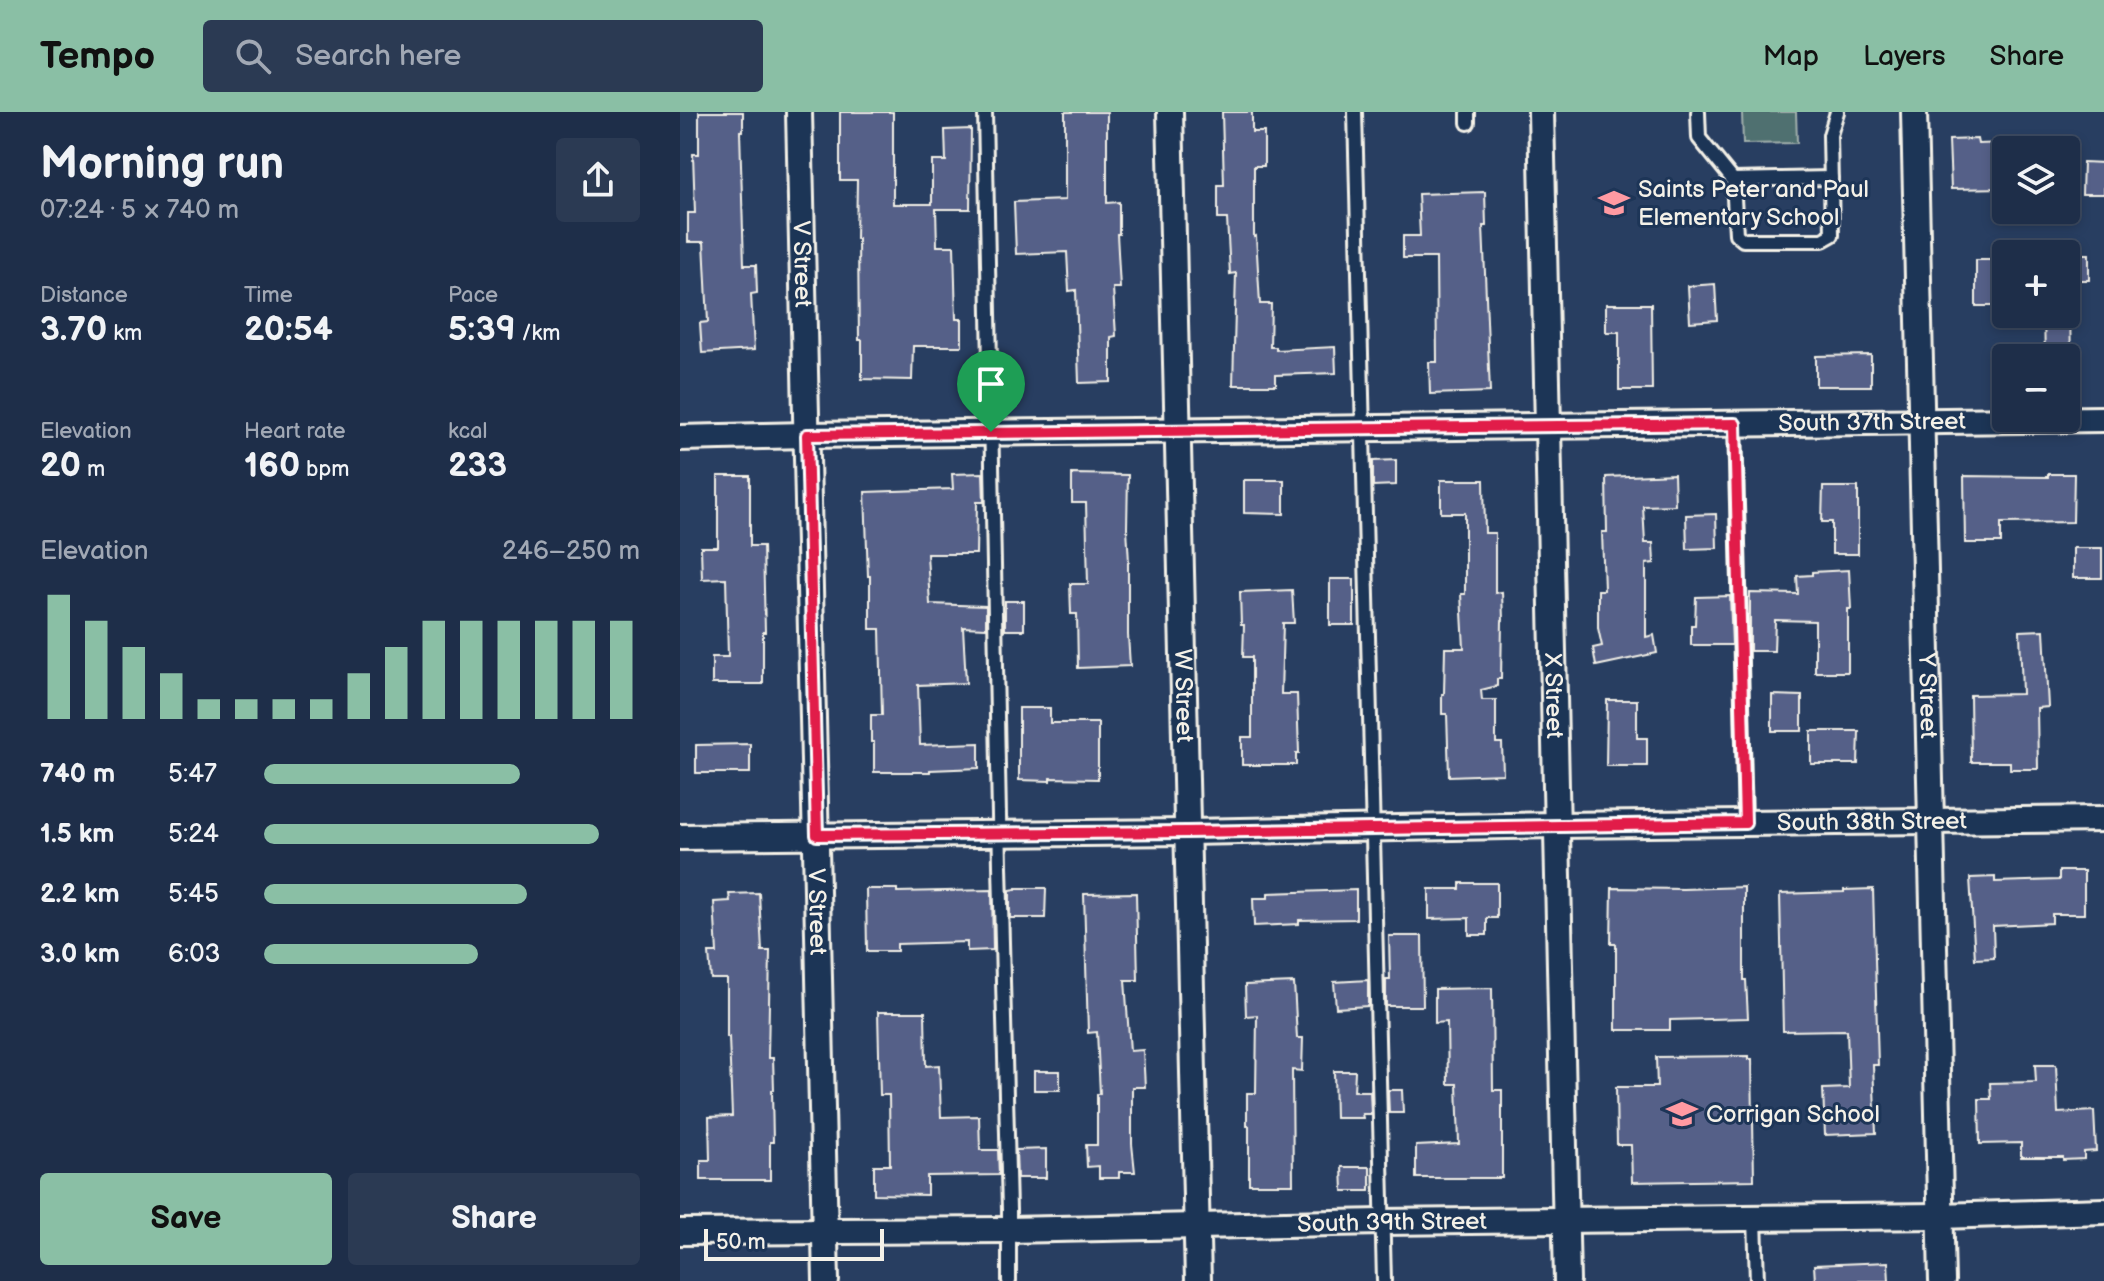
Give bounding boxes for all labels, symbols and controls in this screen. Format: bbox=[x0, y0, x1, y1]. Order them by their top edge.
search box bbox=[203, 20, 763, 92]
text: Tempo bbox=[40, 34, 155, 79]
icon: search bbox=[231, 34, 275, 78]
text: Search here bbox=[295, 38, 461, 74]
text: Map bbox=[1763, 40, 1819, 73]
text: Layers bbox=[1863, 40, 1946, 73]
text: Share bbox=[1990, 40, 2064, 73]
map controls bbox=[1992, 136, 2080, 432]
button: layers bbox=[1992, 136, 2080, 224]
text: Morning run bbox=[40, 138, 284, 191]
button: share bbox=[556, 138, 640, 222]
place label: Saints Peter and Paul Elementary School bbox=[1638, 175, 1869, 232]
school or university icon: Saints Peter and Paul Elementary School bbox=[1597, 186, 1631, 220]
text: 07:24 · 5 × 740 m bbox=[40, 195, 239, 226]
street label: V Street bbox=[787, 220, 818, 308]
button: + bbox=[1992, 240, 2080, 328]
text: Distance bbox=[40, 282, 128, 309]
text: Time bbox=[244, 282, 293, 309]
text: Pace bbox=[448, 282, 498, 309]
text: 3.70 bbox=[40, 309, 107, 350]
text: 20:54 bbox=[244, 309, 333, 350]
text: 5:39 bbox=[448, 309, 516, 350]
text: km bbox=[107, 320, 142, 347]
text: /km bbox=[516, 320, 560, 347]
button: − bbox=[1992, 344, 2080, 432]
pin bbox=[957, 350, 1025, 432]
icon: arrive bbox=[969, 362, 1013, 406]
street label: South 37th Street bbox=[1778, 407, 1966, 438]
text: Elevation bbox=[40, 418, 132, 445]
text: Heart rate bbox=[244, 418, 346, 445]
text: kcal bbox=[448, 418, 487, 445]
text: 20 bbox=[40, 445, 81, 486]
text: 160 bbox=[244, 445, 300, 486]
text: 233 bbox=[448, 445, 507, 486]
text: m bbox=[81, 456, 105, 483]
text: bpm bbox=[300, 456, 349, 483]
text: Elevation bbox=[40, 536, 148, 567]
text: 246–250 m bbox=[502, 536, 640, 567]
street label: W Street bbox=[1168, 649, 1199, 744]
street label: X Street bbox=[1538, 652, 1569, 740]
street label: Y Street bbox=[1912, 652, 1943, 740]
text: 740 m bbox=[40, 759, 115, 790]
text: 5:47 bbox=[168, 759, 217, 790]
street label: South 38th Street bbox=[1777, 806, 1968, 838]
text: 1.5 km bbox=[40, 819, 115, 850]
text: 5:24 bbox=[168, 819, 219, 850]
street label: V Street bbox=[801, 868, 832, 956]
text: 2.2 km bbox=[40, 879, 120, 910]
text: 5:45 bbox=[168, 879, 219, 910]
text: 3.0 km bbox=[40, 939, 120, 970]
text: 6:03 bbox=[168, 939, 220, 970]
school or university icon: Corrigan School bbox=[1665, 1097, 1699, 1131]
place label: Corrigan School bbox=[1706, 1100, 1880, 1129]
button: Save bbox=[40, 1173, 332, 1265]
button: Share bbox=[348, 1173, 640, 1265]
street label: South 39th Street bbox=[1297, 1207, 1488, 1239]
scale bar bbox=[704, 1225, 884, 1261]
text: 50 m bbox=[716, 1229, 766, 1256]

